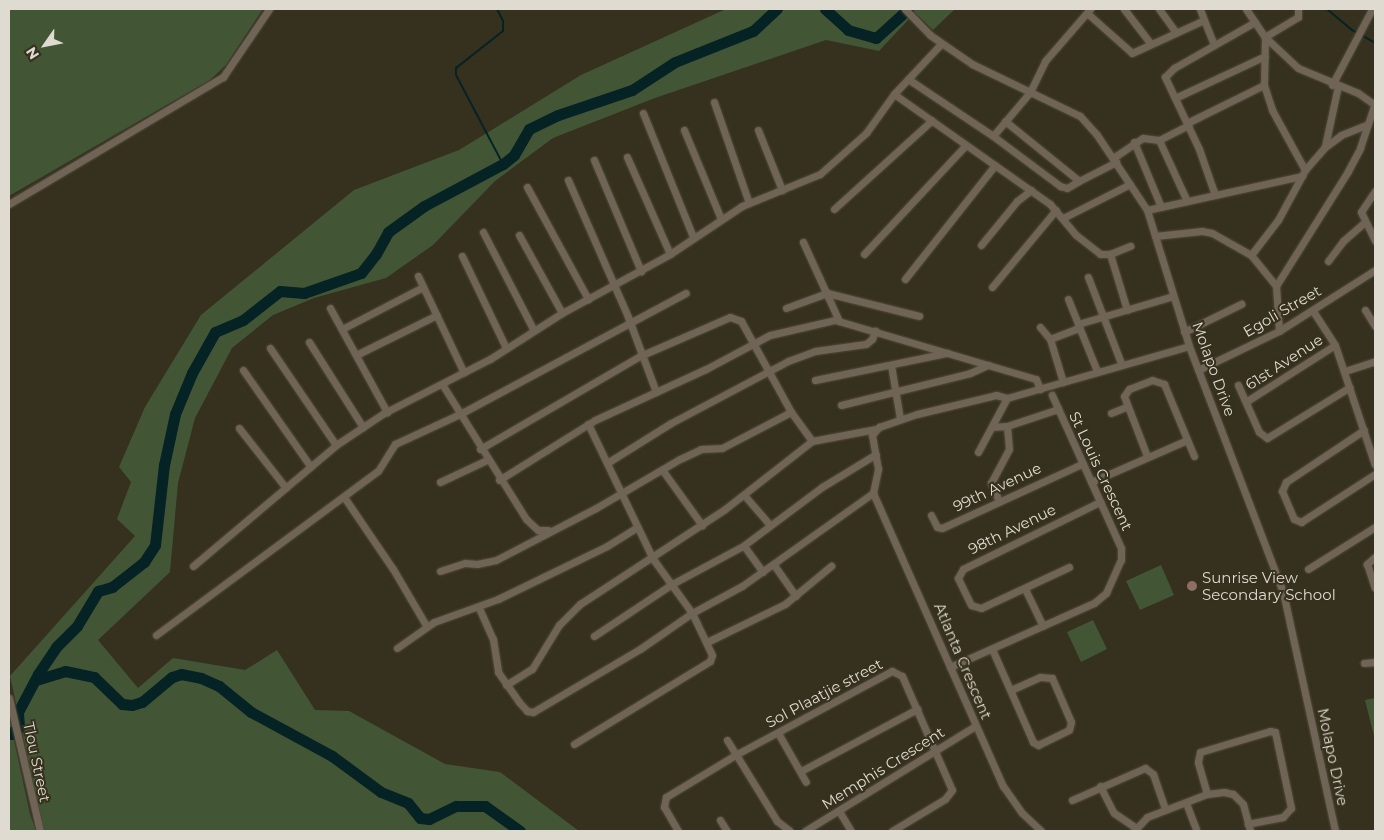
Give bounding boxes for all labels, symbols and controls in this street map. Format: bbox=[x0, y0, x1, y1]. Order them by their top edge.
north arrow bbox=[20, 20, 70, 70]
text: N bbox=[22, 44, 43, 63]
street label: Egoli Street bbox=[1240, 281, 1324, 341]
street label: Molapo Drive bbox=[1189, 319, 1239, 419]
street label: 61st Avenue bbox=[1242, 330, 1326, 394]
street label: St Louis Crescent bbox=[1066, 409, 1136, 533]
street label: 99th Avenue bbox=[950, 459, 1044, 515]
street label: 98th Avenue bbox=[965, 500, 1059, 558]
place label: Sunrise View Secondary School bbox=[1202, 568, 1336, 603]
marker: Sunrise View Secondary School bbox=[1186, 580, 1198, 592]
street label: Atlanta Crescent bbox=[930, 600, 996, 722]
street label: Sol Plaatjie street bbox=[762, 655, 886, 731]
street label: Molapo Drive bbox=[1314, 707, 1352, 807]
street label: Tlou Street bbox=[20, 720, 54, 804]
street label: Memphis Crescent bbox=[818, 723, 948, 813]

